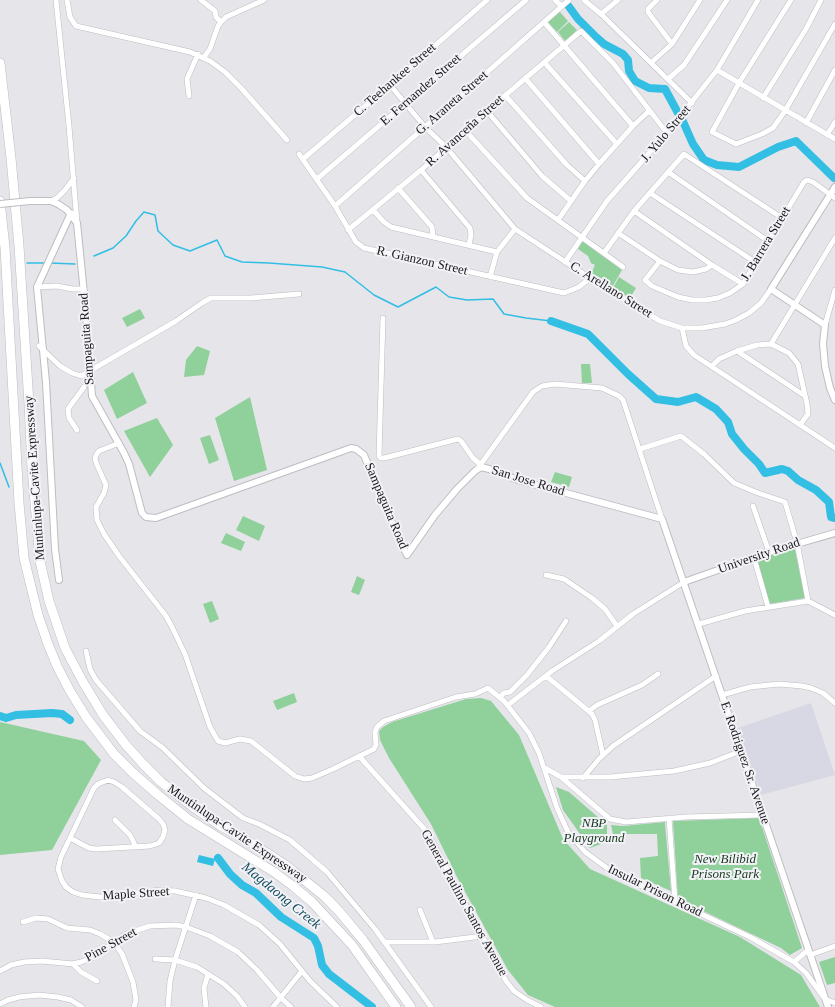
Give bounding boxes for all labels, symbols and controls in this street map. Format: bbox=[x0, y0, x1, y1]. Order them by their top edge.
street label: C. Teehankee Street bbox=[351, 40, 439, 120]
street label: E. Fernandez Street bbox=[377, 51, 465, 129]
street label: G. Araneta Street bbox=[413, 67, 491, 139]
street label: R. Avanceña Street bbox=[423, 92, 507, 170]
street label: J. Yulo Street bbox=[638, 102, 694, 166]
street label: J. Barrera Street bbox=[738, 204, 794, 284]
street label: R. Gianzon Street bbox=[375, 243, 469, 279]
street label: C. Arellano Street bbox=[567, 258, 655, 322]
street label: Sampaguita Road bbox=[76, 293, 98, 385]
street label: Muntinlupa-Cavite Expressway bbox=[21, 395, 49, 561]
street label: Sampaguita Road bbox=[361, 461, 411, 551]
street label: San Jose Road bbox=[489, 462, 567, 500]
street label: University Road bbox=[716, 535, 802, 577]
street label: E. Rodriguez Sr. Avenue bbox=[717, 700, 773, 826]
street label: Muntinlupa-Cavite Expressway bbox=[164, 781, 310, 887]
park label: NBP Playground bbox=[564, 816, 624, 847]
street label: General Paulino Santos Avenue bbox=[417, 827, 511, 979]
park label: New Bilibid Prisons Park bbox=[691, 852, 759, 883]
water label: Magdaong Creek bbox=[238, 859, 324, 933]
street label: Insular Prison Road bbox=[605, 861, 705, 921]
street label: Maple Street bbox=[102, 884, 170, 904]
street label: Pine Street bbox=[82, 924, 140, 966]

